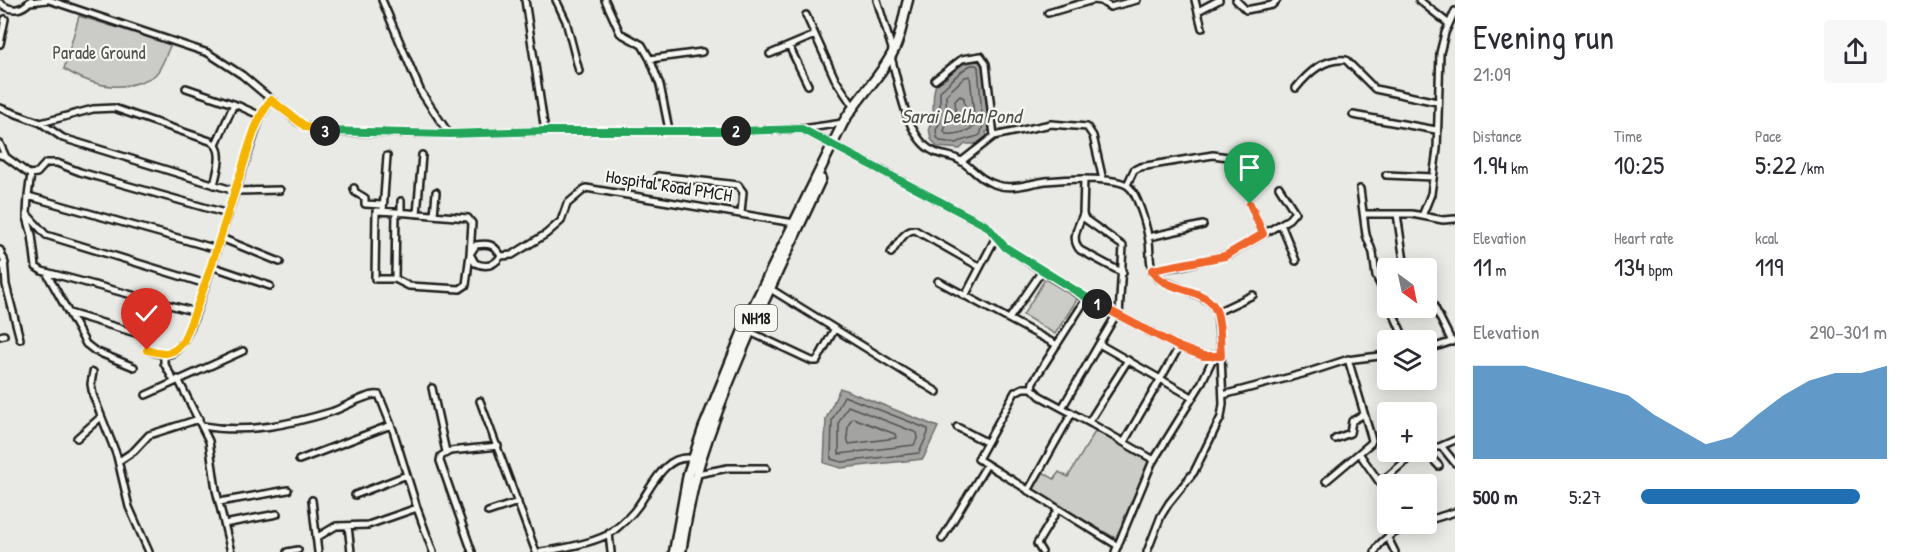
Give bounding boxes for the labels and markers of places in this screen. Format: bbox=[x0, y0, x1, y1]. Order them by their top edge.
pin: 3 bbox=[310, 116, 340, 146]
pin: 2 bbox=[721, 116, 751, 146]
pin bbox=[1224, 142, 1275, 204]
pin bbox=[121, 288, 172, 350]
pin: 1 bbox=[1082, 289, 1112, 319]

